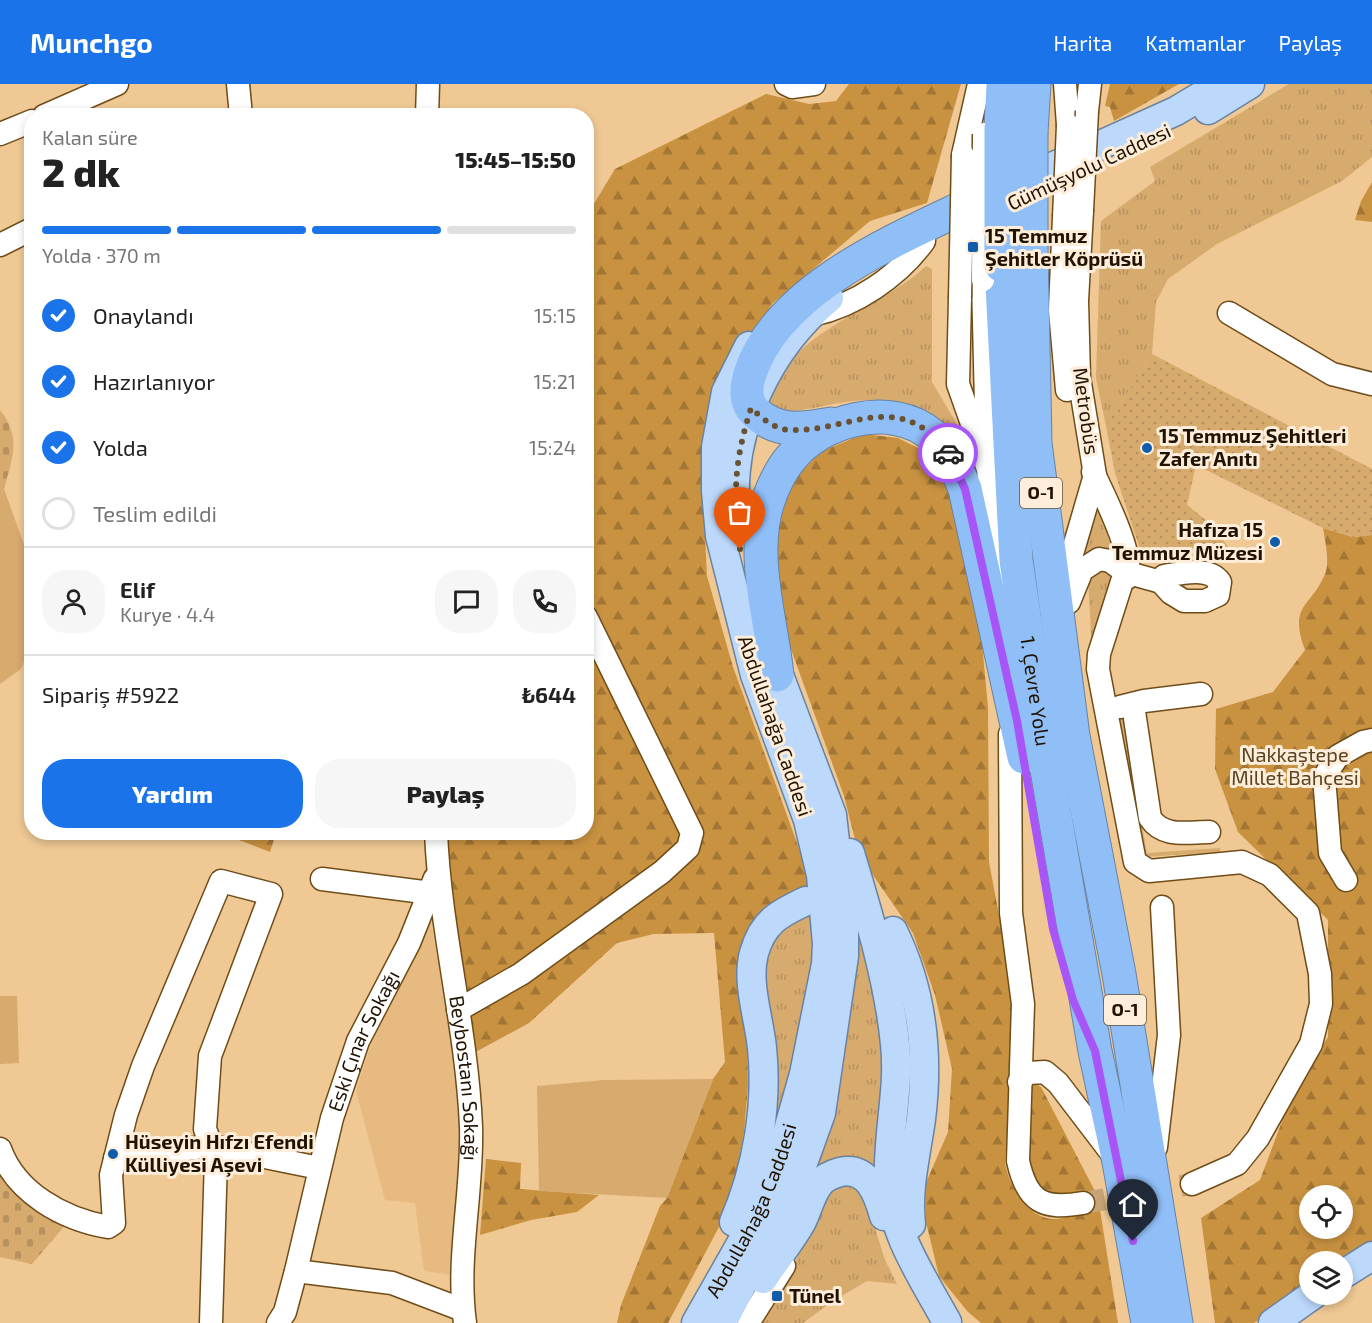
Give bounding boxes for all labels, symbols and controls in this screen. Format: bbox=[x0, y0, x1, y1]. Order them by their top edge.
text: Munchgo bbox=[30, 25, 153, 59]
text: Harita bbox=[1054, 30, 1112, 55]
text: Katmanlar bbox=[1145, 30, 1246, 55]
text: Paylaş bbox=[1279, 30, 1342, 55]
street label: Gümüşyolu Caddesi bbox=[1003, 118, 1175, 215]
text: Kalan süre bbox=[42, 125, 138, 149]
text: 15:45–15:50 bbox=[455, 146, 576, 172]
text: 2 dk bbox=[42, 148, 120, 195]
place label: 15 Temmuz Şehitler Köprüsü bbox=[985, 223, 1143, 271]
marker: 15 Temmuz Şehitler Köprüsü bbox=[966, 240, 980, 254]
text: Yolda · 370 m bbox=[42, 243, 161, 267]
icon: check bbox=[42, 299, 75, 332]
text: Onaylandı bbox=[93, 302, 194, 328]
text: 15:15 bbox=[534, 303, 576, 327]
icon: check bbox=[42, 365, 75, 398]
street label: Metrobüs bbox=[1069, 366, 1105, 456]
text: Hazırlanıyor bbox=[93, 368, 215, 394]
text: 15:21 bbox=[533, 369, 576, 393]
courier bbox=[918, 423, 978, 483]
place label: 15 Temmuz Şehitleri Zafer Anıtı bbox=[1159, 423, 1347, 470]
icon: check bbox=[42, 431, 75, 464]
text: Yolda bbox=[93, 434, 148, 460]
text: 15:24 bbox=[529, 435, 576, 459]
icon: car bbox=[932, 437, 965, 470]
marker: 15 Temmuz Şehitleri Zafer Anıtı bbox=[1140, 441, 1154, 455]
road number: O-1 bbox=[1020, 478, 1062, 508]
pin bbox=[714, 487, 765, 549]
icon: bag bbox=[723, 496, 756, 529]
text: Teslim edildi bbox=[93, 500, 217, 526]
place label: Hafıza 15 Temmuz Müzesi bbox=[1112, 517, 1263, 564]
marker: Hafıza 15 Temmuz Müzesi bbox=[1268, 535, 1282, 549]
button: person bbox=[42, 570, 105, 633]
button: chat bbox=[435, 570, 498, 633]
button: phone bbox=[513, 570, 576, 633]
text: Elif bbox=[120, 576, 155, 602]
text: Kurye · 4.4 bbox=[120, 602, 215, 626]
street label: Abdullahağa Caddesi bbox=[734, 632, 818, 819]
street label: 1. Çevre Yolu bbox=[1016, 634, 1056, 748]
text: Sipariş #5922 bbox=[42, 681, 179, 707]
text: ₺644 bbox=[522, 681, 576, 707]
park label: Nakkaştepe Millet Bahçesi bbox=[1231, 742, 1359, 790]
button: Yardım bbox=[42, 759, 303, 828]
button: Paylaş bbox=[315, 759, 576, 828]
street label: Eski Çınar Sokağı bbox=[322, 966, 404, 1115]
street label: Beybostanı Sokağı bbox=[445, 994, 484, 1161]
road number: O-1 bbox=[1104, 995, 1146, 1025]
street label: Abdullahağa Caddesi bbox=[700, 1120, 800, 1301]
place label: Hüseyin Hıfzı Efendi Külliyesi Aşevi bbox=[125, 1129, 314, 1177]
marker: Hüseyin Hıfzı Efendi Külliyesi Aşevi bbox=[106, 1147, 120, 1161]
pin bbox=[1107, 1179, 1158, 1241]
map controls bbox=[1299, 1185, 1353, 1305]
button: locate bbox=[1299, 1185, 1353, 1239]
icon: home bbox=[1116, 1188, 1149, 1221]
button: layers bbox=[1299, 1251, 1353, 1305]
place label: Tünel bbox=[789, 1283, 842, 1307]
marker: Tünel bbox=[770, 1289, 784, 1303]

